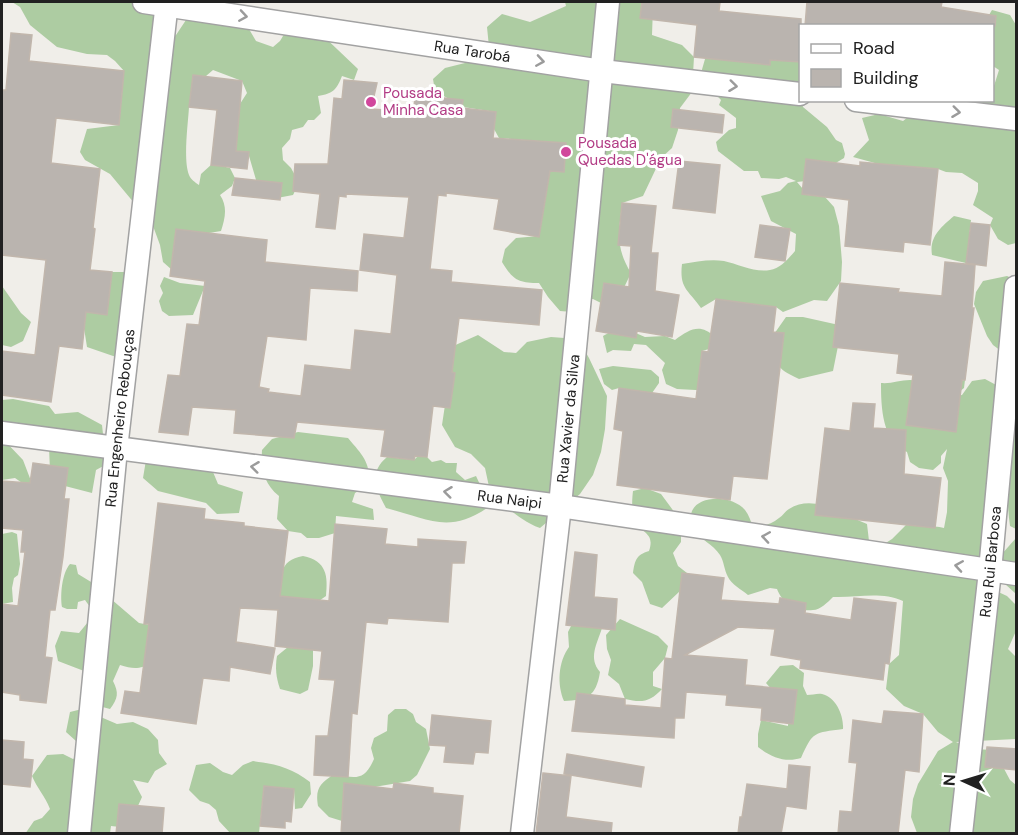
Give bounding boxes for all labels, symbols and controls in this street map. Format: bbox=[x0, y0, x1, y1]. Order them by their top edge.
one-way arrow bbox=[238, 9, 248, 21]
legend bbox=[799, 24, 994, 102]
street label: Rua Tarobá bbox=[433, 36, 512, 67]
text: Road bbox=[853, 36, 895, 60]
one-way arrow bbox=[535, 55, 544, 67]
text: Building bbox=[853, 66, 918, 90]
one-way arrow bbox=[728, 79, 738, 92]
place label: Pousada Minha Casa bbox=[383, 83, 463, 120]
marker: Pousada Minha Casa bbox=[364, 95, 378, 109]
one-way arrow bbox=[951, 105, 961, 118]
place label: Pousada Quedas D'água bbox=[578, 133, 682, 170]
marker: Pousada Quedas D'água bbox=[559, 145, 573, 159]
street label: Rua Engenheiro Rebouças bbox=[100, 328, 140, 508]
street label: Rua Xavier da Silva bbox=[552, 353, 584, 484]
one-way arrow bbox=[250, 461, 259, 473]
street label: Rua Naipi bbox=[476, 485, 543, 514]
one-way arrow bbox=[443, 486, 452, 498]
street label: Rua Rui Barbosa bbox=[975, 505, 1006, 618]
one-way arrow bbox=[761, 531, 770, 543]
one-way arrow bbox=[954, 560, 963, 572]
north arrow bbox=[934, 751, 994, 811]
text: N bbox=[939, 773, 960, 787]

